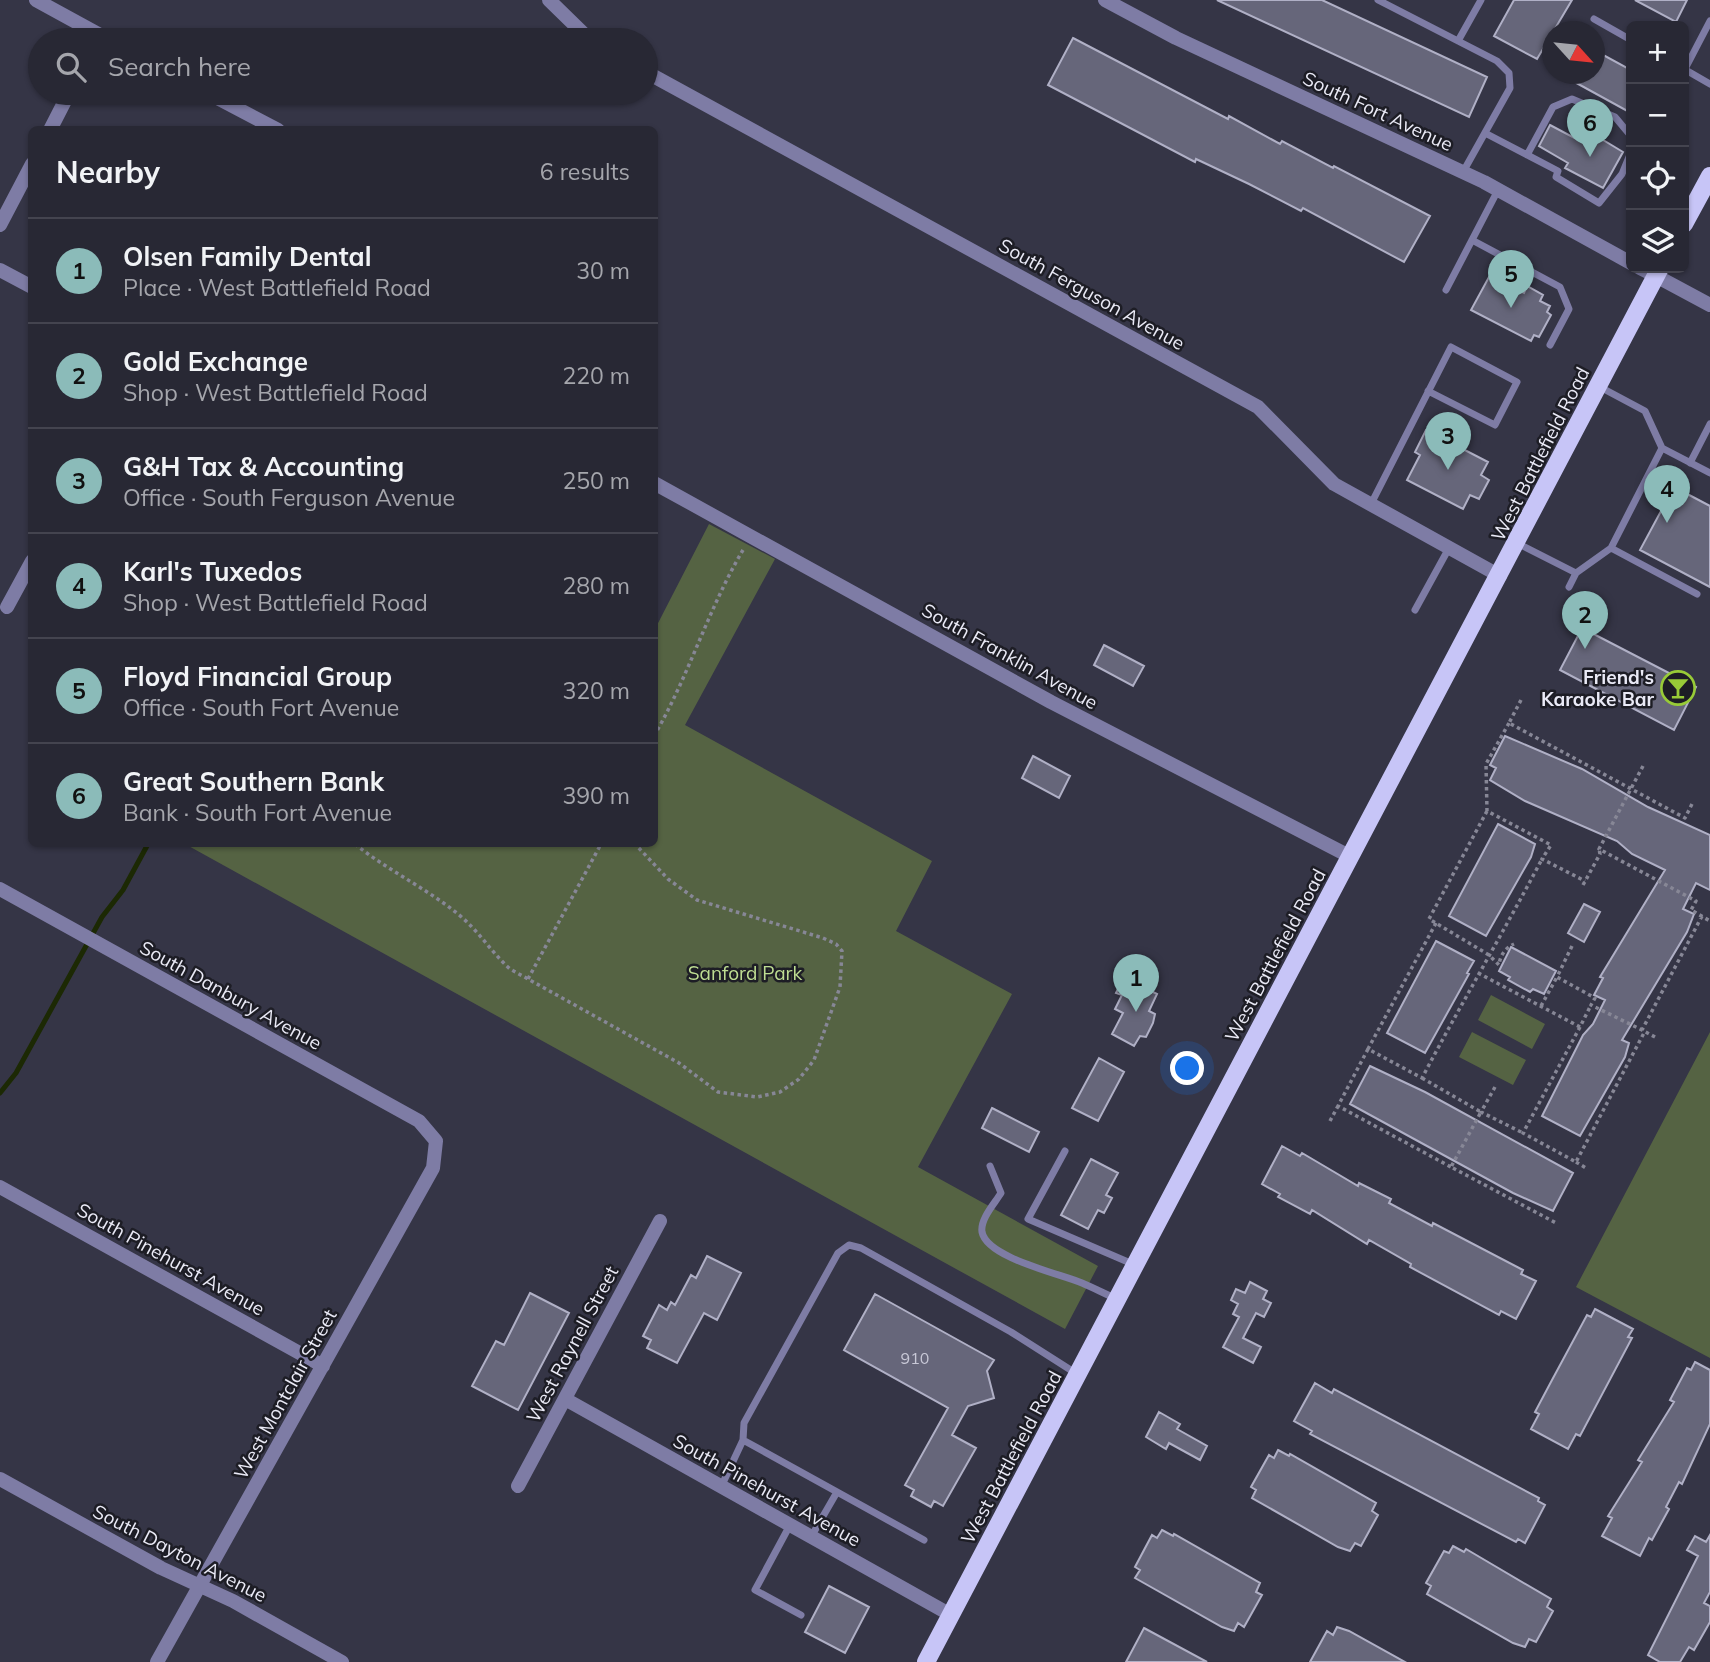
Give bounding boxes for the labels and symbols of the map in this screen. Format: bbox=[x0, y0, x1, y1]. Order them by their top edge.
north arrow bbox=[1542, 21, 1605, 84]
street label: South Fort Avenue bbox=[1299, 66, 1457, 156]
pin: 6 bbox=[1567, 99, 1613, 157]
street label: South Ferguson Avenue bbox=[995, 233, 1189, 355]
pin: 5 bbox=[1488, 250, 1534, 308]
street label: West Battlefield Road bbox=[1486, 363, 1594, 545]
pin: 3 bbox=[1425, 412, 1471, 470]
pin: 4 bbox=[1644, 465, 1690, 523]
pin: 2 bbox=[1562, 591, 1608, 649]
street label: South Franklin Avenue bbox=[918, 598, 1102, 714]
place label: Friend's Karaoke Bar bbox=[1541, 665, 1655, 711]
bar icon: Friend's Karaoke Bar bbox=[1659, 669, 1697, 707]
street label: West Battlefield Road bbox=[1219, 865, 1331, 1045]
street label: South Danbury Avenue bbox=[136, 935, 326, 1055]
pin: 1 bbox=[1113, 954, 1159, 1012]
park label: Sanford Park bbox=[688, 961, 802, 985]
your location bbox=[1170, 1051, 1204, 1085]
street label: South Pinehurst Avenue bbox=[73, 1197, 269, 1321]
street label: West Raynell Street bbox=[521, 1261, 624, 1426]
street label: West Montclair Street bbox=[228, 1305, 342, 1483]
house number: 910 bbox=[901, 1348, 929, 1368]
street label: West Battlefield Road bbox=[955, 1367, 1067, 1547]
street label: South Pinehurst Avenue bbox=[669, 1428, 865, 1552]
street label: South Dayton Avenue bbox=[89, 1499, 271, 1607]

